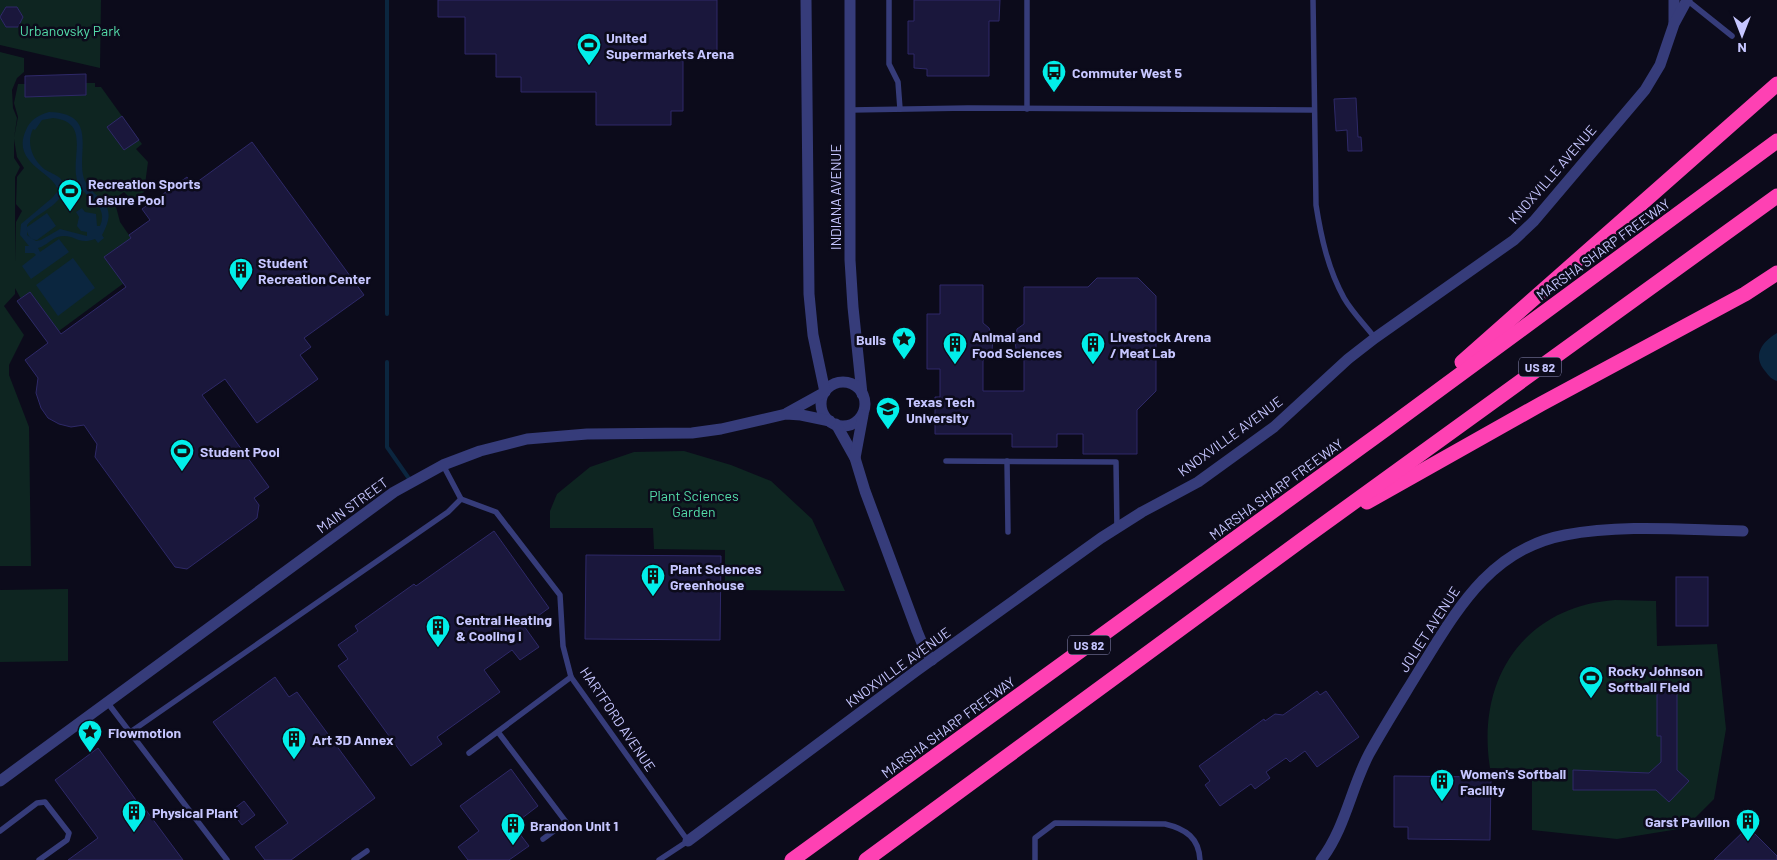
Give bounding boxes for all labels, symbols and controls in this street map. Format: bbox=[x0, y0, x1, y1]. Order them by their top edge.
north arrow bbox=[1717, 10, 1767, 60]
park label: Urbanovsky Park bbox=[20, 22, 120, 39]
place label: United Supermarkets Arena bbox=[606, 29, 734, 62]
sports icon: United Supermarkets Arena bbox=[576, 32, 602, 66]
text: N bbox=[1737, 40, 1747, 57]
bus stop icon: Commuter West 5 bbox=[1041, 59, 1067, 93]
place label: Commuter West 5 bbox=[1072, 64, 1182, 81]
street label: KNOXVILLE AVENUE bbox=[1504, 121, 1600, 227]
street label: INDIANA AVENUE bbox=[827, 144, 844, 250]
place label: Recreation Sports Leisure Pool bbox=[88, 175, 201, 208]
sports icon: Recreation Sports Leisure Pool bbox=[57, 178, 83, 212]
street label: MARSHA SHARP FREEWAY bbox=[1533, 195, 1673, 303]
place label: Student Recreation Center bbox=[258, 254, 371, 287]
building icon: Student Recreation Center bbox=[228, 257, 254, 291]
place icon: Bulls bbox=[891, 326, 917, 360]
place label: Animal and Food Sciences bbox=[972, 328, 1062, 361]
place label: Livestock Arena / Meat Lab bbox=[1110, 328, 1211, 361]
place label: Bulls bbox=[856, 331, 886, 348]
building icon: Animal and Food Sciences bbox=[942, 331, 968, 365]
building icon: Livestock Arena / Meat Lab bbox=[1080, 331, 1106, 365]
road number: US 82 bbox=[1519, 358, 1561, 377]
street label: KNOXVILLE AVENUE bbox=[1174, 392, 1286, 480]
place label: Texas Tech University bbox=[906, 393, 975, 426]
school or university icon: Texas Tech University bbox=[875, 396, 901, 430]
street label: MARSHA SHARP FREEWAY bbox=[1206, 435, 1346, 543]
sports icon: Student Pool bbox=[169, 438, 195, 472]
place label: Student Pool bbox=[200, 443, 280, 460]
street label: MAIN STREET bbox=[313, 474, 391, 536]
park label: Plant Sciences Garden bbox=[649, 487, 739, 520]
place label: Plant Sciences Greenhouse bbox=[670, 560, 762, 593]
building icon: Plant Sciences Greenhouse bbox=[640, 563, 666, 597]
street label: JOLIET AVENUE bbox=[1395, 583, 1463, 675]
place label: Central Heating & Cooling I bbox=[456, 611, 552, 644]
building icon: Central Heating & Cooling I bbox=[425, 614, 451, 648]
street label: KNOXVILLE AVENUE bbox=[842, 623, 954, 711]
road number: US 82 bbox=[1068, 636, 1110, 654]
place label: Rocky Johnson Softball Field bbox=[1608, 662, 1703, 695]
street label: HARTFORD AVENUE bbox=[577, 664, 659, 774]
sports icon: Rocky Johnson Softball Field bbox=[1578, 665, 1604, 699]
street label: MARSHA SHARP FREEWAY bbox=[878, 673, 1018, 781]
place icon: Flowmotion bbox=[77, 719, 103, 753]
place label: Flowmotion bbox=[108, 724, 181, 741]
building icon: Art 3D Annex bbox=[281, 726, 307, 760]
place label: Art 3D Annex bbox=[312, 731, 394, 748]
place label: Women's Softball Facility bbox=[1460, 765, 1566, 798]
building icon: Women's Softball Facility bbox=[1429, 768, 1455, 802]
building icon: Physical Plant bbox=[121, 799, 147, 833]
place label: Physical Plant bbox=[152, 804, 238, 821]
building icon: Garst Pavilion bbox=[1735, 808, 1761, 842]
building icon: Brandon Unit 1 bbox=[500, 812, 526, 846]
place label: Garst Pavilion bbox=[1645, 813, 1730, 830]
place label: Brandon Unit 1 bbox=[530, 817, 618, 834]

